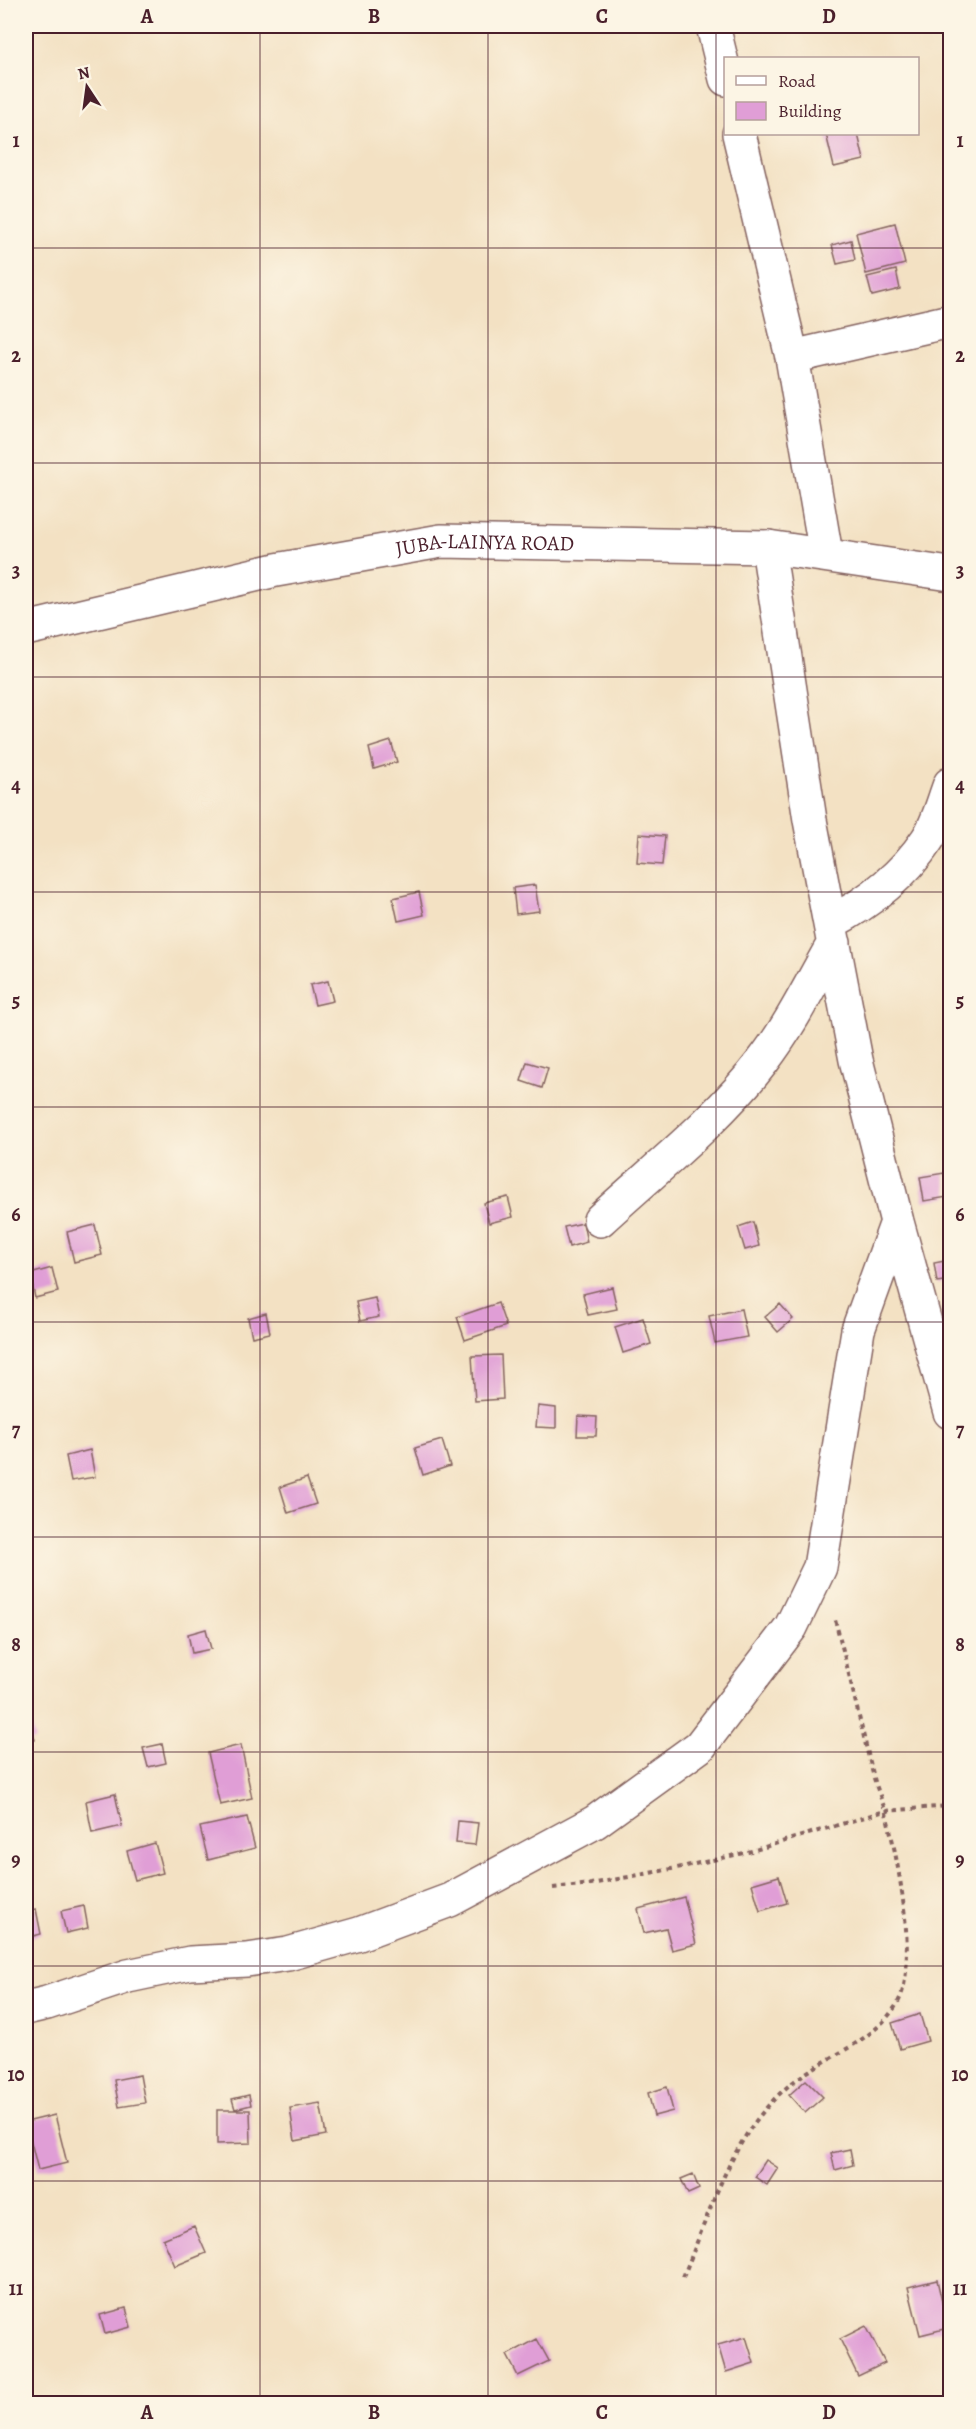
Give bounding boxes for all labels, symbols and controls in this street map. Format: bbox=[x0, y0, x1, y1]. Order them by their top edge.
text: A bbox=[140, 3, 154, 30]
text: B bbox=[368, 3, 380, 30]
text: C bbox=[596, 3, 608, 30]
text: D bbox=[822, 3, 836, 30]
north arrow bbox=[57, 57, 117, 117]
legend bbox=[724, 57, 919, 135]
text: N bbox=[76, 61, 92, 85]
text: Road bbox=[778, 69, 816, 93]
text: Building bbox=[778, 99, 842, 123]
text: 1 bbox=[12, 127, 20, 154]
text: 1 bbox=[956, 127, 964, 154]
text: 2 bbox=[11, 342, 21, 369]
text: 2 bbox=[955, 342, 965, 369]
street label: JUBA-LAINYA ROAD bbox=[393, 527, 575, 563]
text: 3 bbox=[12, 557, 20, 584]
text: 3 bbox=[956, 557, 964, 584]
text: 4 bbox=[11, 772, 21, 799]
text: 4 bbox=[955, 772, 965, 799]
text: 5 bbox=[12, 987, 20, 1014]
text: 5 bbox=[956, 987, 964, 1014]
text: 6 bbox=[11, 1201, 21, 1228]
text: 6 bbox=[955, 1201, 965, 1228]
text: 7 bbox=[12, 1416, 21, 1443]
text: 7 bbox=[956, 1416, 965, 1443]
text: 8 bbox=[11, 1631, 21, 1658]
text: 8 bbox=[955, 1631, 965, 1658]
text: 9 bbox=[11, 1846, 21, 1873]
text: 9 bbox=[955, 1846, 965, 1873]
text: 10 bbox=[7, 2061, 25, 2088]
text: 10 bbox=[951, 2061, 969, 2088]
text: 11 bbox=[9, 2275, 23, 2302]
text: 11 bbox=[953, 2275, 967, 2302]
text: A bbox=[140, 2399, 154, 2426]
text: B bbox=[368, 2399, 380, 2426]
text: C bbox=[596, 2399, 608, 2426]
text: D bbox=[822, 2399, 836, 2426]

